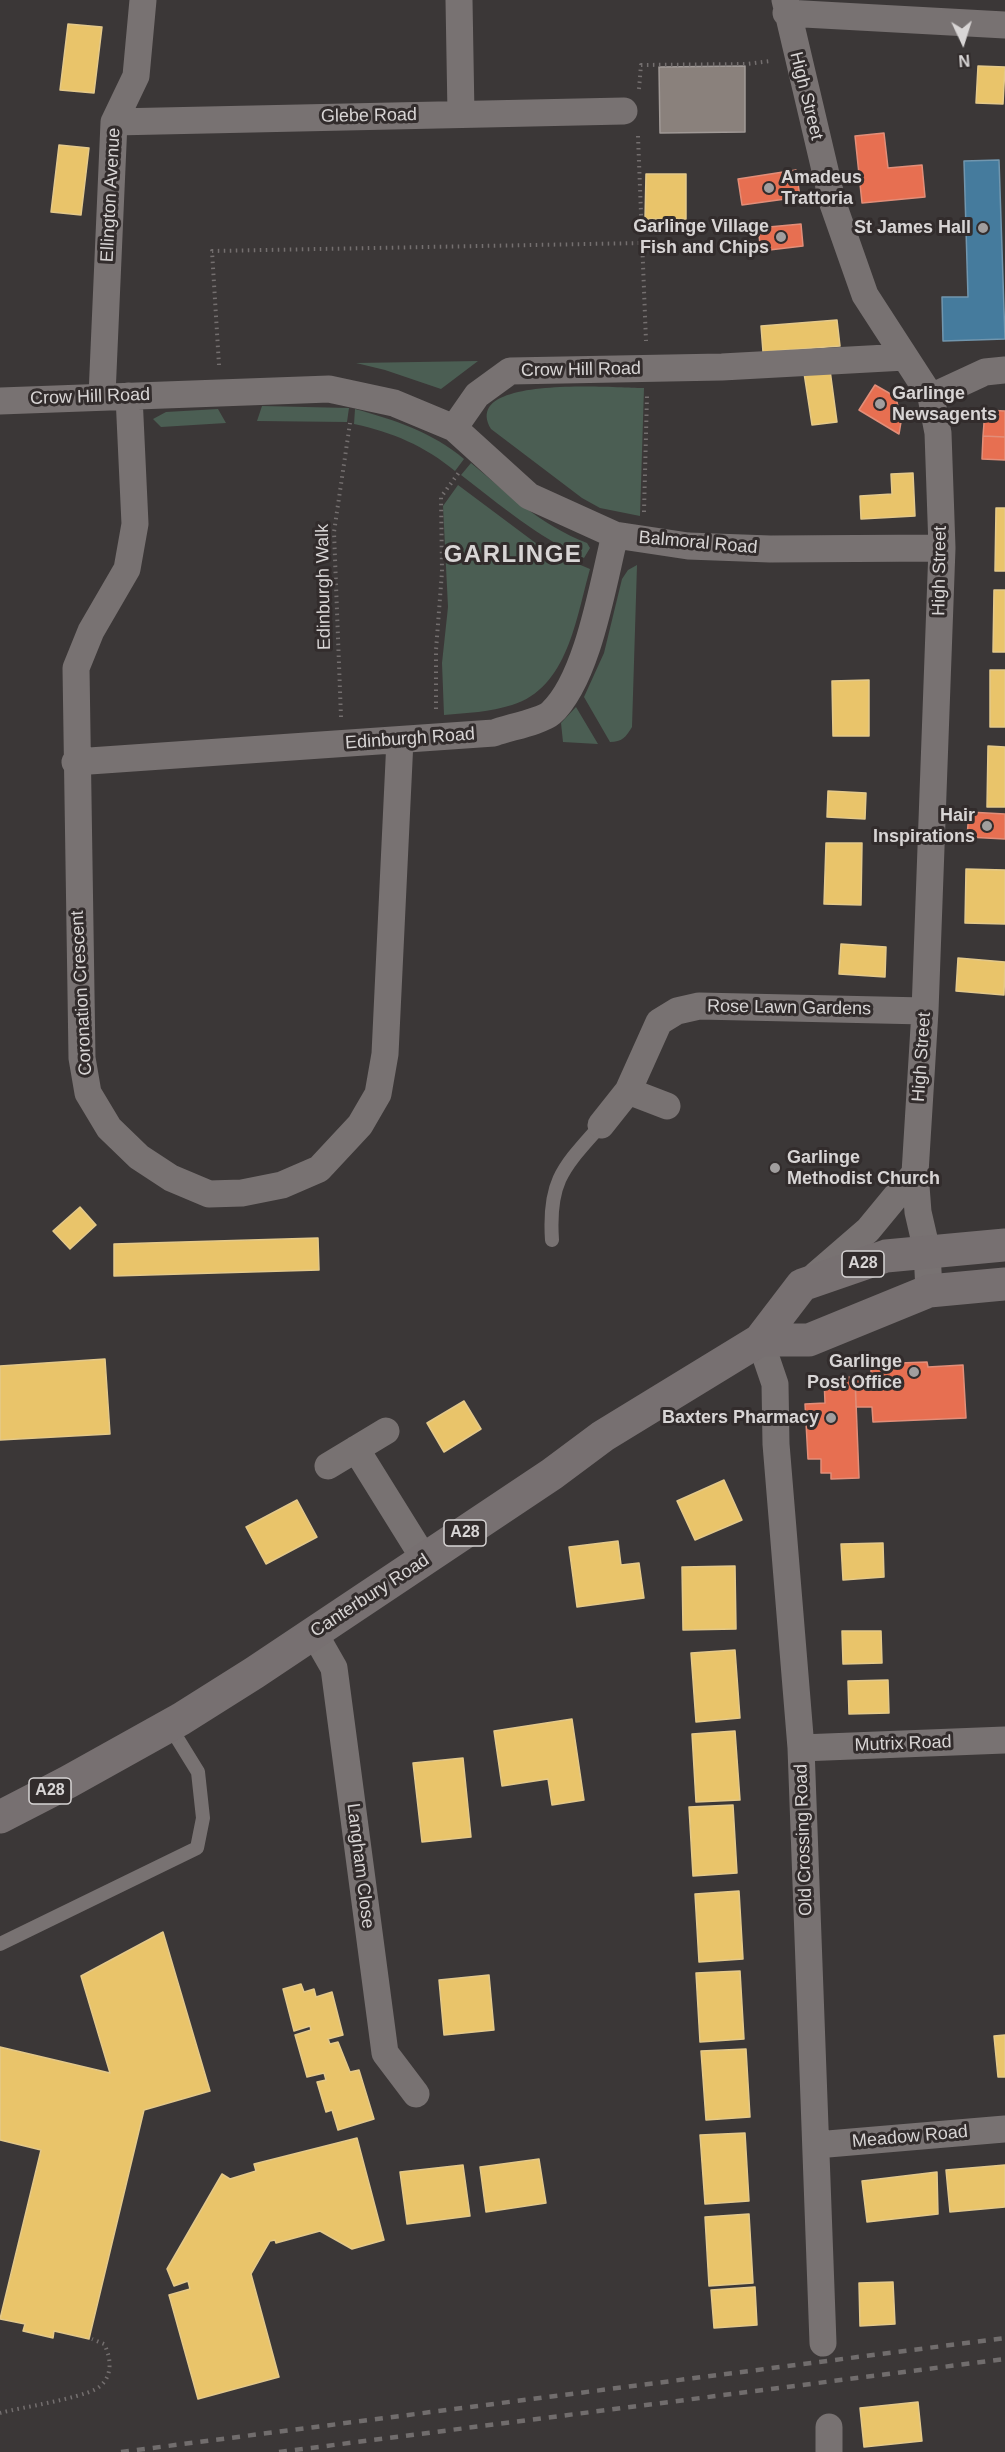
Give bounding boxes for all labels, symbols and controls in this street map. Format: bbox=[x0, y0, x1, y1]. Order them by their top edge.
north arrow bbox=[933, 12, 993, 72]
street label: High Street bbox=[785, 50, 827, 142]
text: N bbox=[958, 52, 971, 69]
street label: Glebe Road bbox=[321, 104, 417, 128]
street label: Ellington Avenue bbox=[97, 127, 125, 263]
place label: Amadeus Trattoria bbox=[781, 167, 862, 210]
marker: Amadeus Trattoria bbox=[762, 181, 776, 195]
place label: Garlinge Village Fish and Chips bbox=[633, 216, 769, 258]
place label: St James Hall bbox=[854, 217, 971, 239]
marker: St James Hall bbox=[976, 221, 990, 235]
marker: Garlinge Village Fish and Chips bbox=[774, 230, 788, 244]
street label: Crow Hill Road bbox=[521, 358, 641, 382]
place label: Garlinge Newsagents bbox=[892, 383, 997, 426]
street label: Crow Hill Road bbox=[30, 384, 150, 410]
marker: Garlinge Newsagents bbox=[873, 397, 887, 411]
street label: Edinburgh Walk bbox=[312, 524, 336, 650]
street label: High Street bbox=[928, 526, 952, 616]
street label: Balmoral Road bbox=[638, 527, 758, 559]
district label: GARLINGE bbox=[444, 541, 582, 569]
street label: Edinburgh Road bbox=[344, 724, 476, 754]
place label: Hair Inspirations bbox=[873, 805, 975, 848]
marker: Hair Inspirations bbox=[980, 819, 994, 833]
street label: Coronation Crescent bbox=[67, 910, 97, 1076]
street label: Rose Lawn Gardens bbox=[707, 996, 871, 1020]
street label: High Street bbox=[908, 1011, 936, 1103]
place label: Garlinge Methodist Church bbox=[787, 1147, 940, 1190]
marker: Garlinge Methodist Church bbox=[768, 1161, 782, 1175]
road number: A28 bbox=[842, 1251, 884, 1277]
place label: Garlinge Post Office bbox=[807, 1351, 902, 1394]
marker: Garlinge Post Office bbox=[907, 1365, 921, 1379]
place label: Baxters Pharmacy bbox=[662, 1407, 819, 1429]
marker: Baxters Pharmacy bbox=[824, 1411, 838, 1425]
road number: A28 bbox=[444, 1520, 486, 1546]
street label: Canterbury Road bbox=[307, 1550, 433, 1642]
street label: Mutrix Road bbox=[854, 1732, 952, 1756]
street label: Old Crossing Road bbox=[791, 1764, 817, 1916]
road number: A28 bbox=[29, 1778, 71, 1804]
street label: Langham Close bbox=[342, 1802, 378, 1930]
street label: Meadow Road bbox=[851, 2121, 969, 2153]

